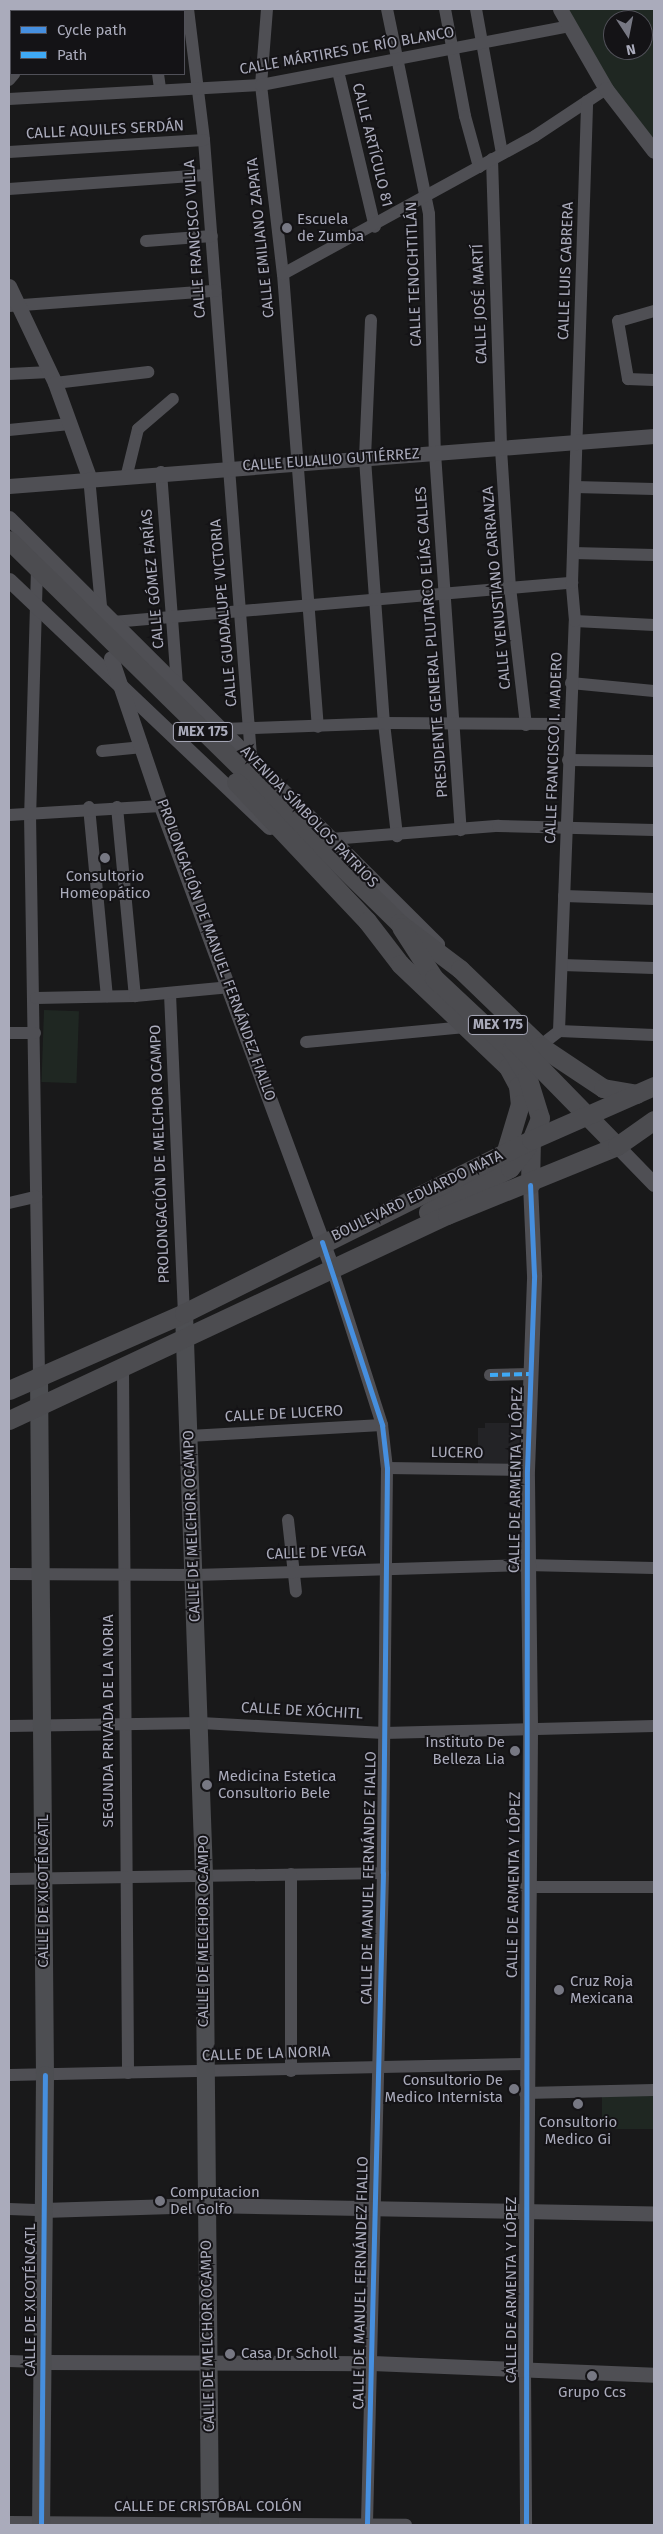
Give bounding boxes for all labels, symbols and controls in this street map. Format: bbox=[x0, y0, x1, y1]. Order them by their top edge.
legend bbox=[10, 10, 185, 75]
north arrow bbox=[603, 10, 653, 60]
text: Cycle path bbox=[57, 21, 127, 39]
street label: CALLE MÁRTIRES DE RÍO BLANCO bbox=[238, 23, 456, 79]
text: N bbox=[625, 40, 637, 58]
text: Path bbox=[57, 46, 87, 64]
street label: CALLE ARTÍCULO 81 bbox=[348, 81, 396, 209]
street label: CALLE AQUILES SERDÁN bbox=[26, 117, 184, 143]
street label: CALLE EMILIANO ZAPATA bbox=[244, 157, 278, 319]
street label: CALLE FRANCISCO VILLA bbox=[180, 159, 210, 319]
street label: CALLE TENOCHTITLÁN bbox=[402, 201, 426, 347]
street label: CALLE LUIS CABRERA bbox=[555, 202, 577, 340]
place label: Escuela de Zumba bbox=[297, 210, 364, 245]
marker: Escuela de Zumba bbox=[281, 222, 293, 234]
street label: CALLE JOSÉ MARTÍ bbox=[469, 244, 491, 364]
street label: CALLE EULALIO GUTIÉRREZ bbox=[242, 445, 420, 475]
street label: PRESIDENTE GENERAL PLUTARCO ELÍAS CALLES bbox=[412, 486, 452, 798]
street label: CALLE VENUSTIANO CARRANZA bbox=[479, 486, 515, 690]
street label: CALLE GÓMEZ FARÍAS bbox=[138, 508, 168, 650]
street label: CALLE GUADALUPE VICTORIA bbox=[207, 518, 241, 708]
street label: CALLE FRANCISCO I. MADERO bbox=[542, 652, 566, 844]
road number: MEX 175 bbox=[172, 720, 234, 744]
street label: AVENIDA SÍMBOLOS PATRIOS bbox=[237, 742, 381, 892]
street label: PROLONGACIÓN DE MANUEL FERNÁNDEZ FIALLO bbox=[153, 796, 279, 1104]
marker: Consultorio Homeopático bbox=[98, 851, 112, 865]
place label: Consultorio Homeopático bbox=[60, 867, 150, 902]
road number: MEX 175 bbox=[467, 1014, 529, 1036]
street label: PROLONGACIÓN DE MELCHOR OCAMPO bbox=[146, 1024, 174, 1284]
street label: BOULEVARD EDUARDO MATA bbox=[328, 1147, 506, 1245]
street label: CALLE DE ARMENTA Y LÓPEZ bbox=[505, 1387, 527, 1573]
street label: CALLE DE LUCERO bbox=[224, 1402, 344, 1426]
street label: CALLE DE MELCHOR OCAMPO bbox=[180, 1430, 204, 1622]
street label: LUCERO bbox=[430, 1444, 484, 1462]
street label: CALLE DE VEGA bbox=[266, 1542, 366, 1564]
street label: SEGUNDA PRIVADA DE LA NORIA bbox=[100, 1614, 118, 1828]
street label: CALLE DE XÓCHITL bbox=[241, 1699, 363, 1723]
place label: Instituto De Belleza Lia bbox=[425, 1733, 505, 1768]
marker: Instituto De Belleza Lia bbox=[509, 1745, 521, 1757]
street label: CALLE DE MANUEL FERNÁNDEZ FIALLO bbox=[358, 1751, 380, 2005]
place label: Medicina Estetica Consultorio Bele bbox=[218, 1767, 337, 1802]
marker: Medicina Estetica Consultorio Bele bbox=[200, 1778, 214, 1792]
street label: CALLE DE ARMENTA Y LÓPEZ bbox=[503, 1792, 525, 1978]
street label: CALLE DE XICOTÉNCATL bbox=[35, 1814, 53, 1968]
street label: CALLE DE MELCHOR OCAMPO bbox=[195, 1835, 213, 2027]
place label: Cruz Roja Mexicana bbox=[570, 1972, 633, 2007]
marker: Cruz Roja Mexicana bbox=[552, 1983, 566, 1997]
street label: CALLE DE LA NORIA bbox=[202, 2043, 330, 2065]
place label: Consultorio De Medico Internista bbox=[384, 2071, 503, 2106]
marker: Consultorio De Medico Internista bbox=[507, 2082, 521, 2096]
marker: Consultorio Medico Gi bbox=[571, 2097, 585, 2111]
place label: Consultorio Medico Gi bbox=[539, 2113, 617, 2148]
street label: CALLE DE MANUEL FERNÁNDEZ FIALLO bbox=[350, 2156, 372, 2410]
place label: Computacion Del Golfo bbox=[170, 2183, 260, 2218]
marker: Computacion Del Golfo bbox=[154, 2195, 166, 2207]
street label: CALLE DE ARMENTA Y LÓPEZ bbox=[503, 2197, 521, 2383]
street label: CALLE DE XICOTÉNCATL bbox=[22, 2223, 40, 2377]
street label: CALLE DE MELCHOR OCAMPO bbox=[197, 2240, 219, 2432]
place label: Casa Dr Scholl bbox=[241, 2345, 337, 2363]
marker: Casa Dr Scholl bbox=[223, 2347, 237, 2361]
marker: Grupo Ccs bbox=[586, 2370, 598, 2382]
place label: Grupo Ccs bbox=[558, 2384, 626, 2402]
street label: CALLE DE CRISTÓBAL COLÓN bbox=[114, 2498, 302, 2516]

